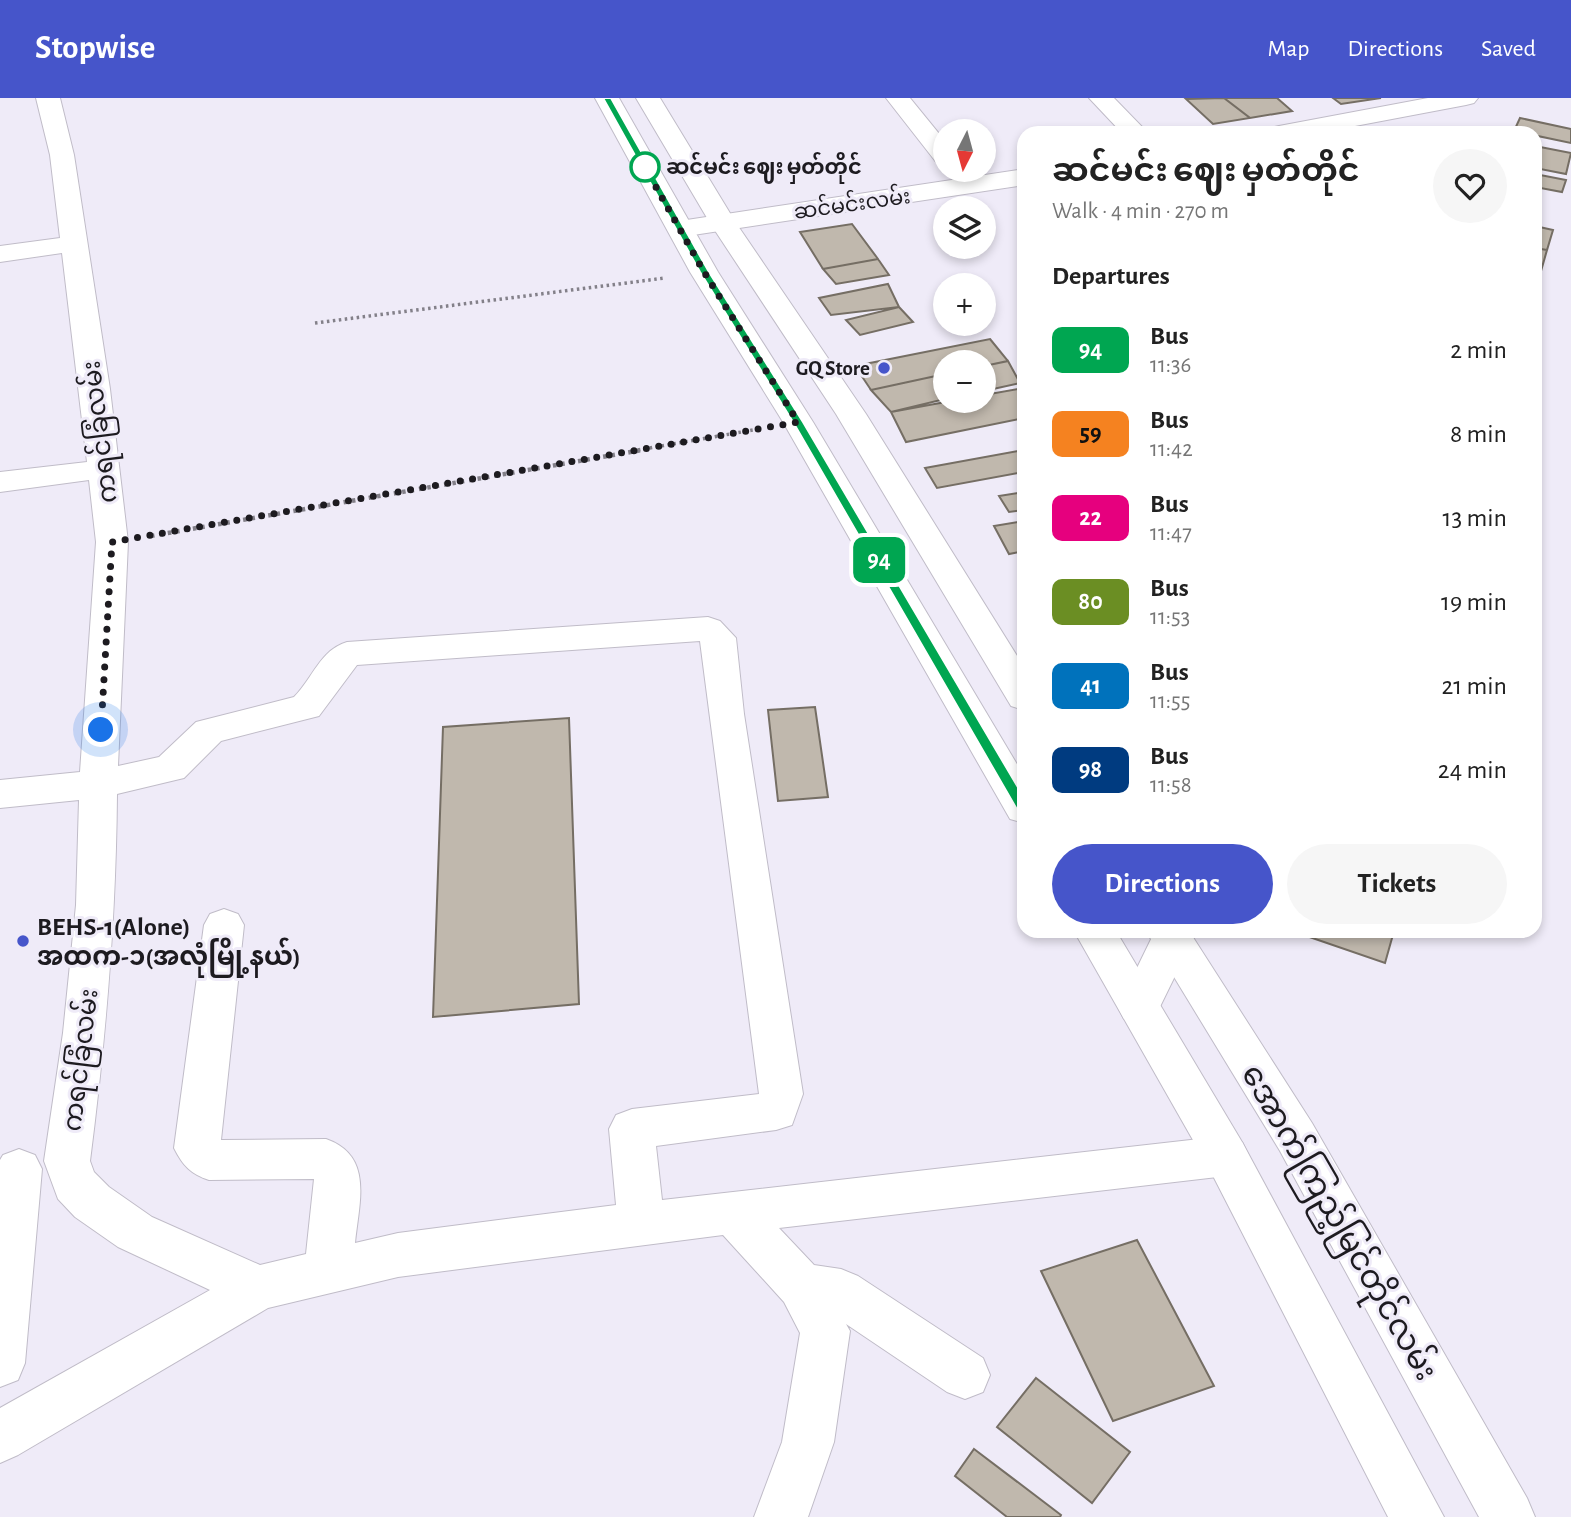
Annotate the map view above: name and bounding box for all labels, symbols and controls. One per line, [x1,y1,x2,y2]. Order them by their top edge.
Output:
text: Stopwise [35,32,155,65]
text: Map [1267,37,1309,61]
text: Directions [1347,37,1443,61]
text: Saved [1481,37,1536,61]
north arrow [933,119,996,182]
map controls [933,119,996,413]
button: heart [1433,149,1507,223]
place label: ဆင်မင်း ဈေး မှတ်တိုင် [666,151,862,184]
marker: ဆင်မင်း ဈေး မှတ်တိုင် [630,152,660,182]
text: ဆင်မင်း ဈေး မှတ်တိုင် [1052,155,1360,188]
street label: ဆင်မင်းလမ်း [792,180,912,223]
button: layers [933,196,996,259]
text: Walk · 4 min · 270 m [1052,200,1229,223]
text: Departures [1052,263,1170,289]
button: + [933,273,996,336]
text: Bus [1150,323,1189,349]
text: 2 min [1450,337,1507,363]
text: 94 [1079,338,1102,362]
button: − [933,350,996,413]
text: 11:36 [1150,354,1191,377]
street label: ကရင်ခြံလမ်း [73,358,129,505]
place label: GQ Store [796,358,870,380]
marker: GQ Store [876,360,892,376]
text: Bus [1150,407,1189,433]
text: 8 min [1450,421,1507,447]
text: 59 [1080,422,1101,446]
text: 11:42 [1150,438,1193,461]
text: Bus [1150,491,1189,517]
text: 13 min [1443,505,1507,531]
text: 22 [1079,506,1102,530]
text: 11:47 [1150,522,1192,545]
line badge: 94 [848,537,910,583]
text: 94 [867,548,891,572]
text: Bus [1150,575,1189,601]
text: 19 min [1441,589,1507,615]
text: 80 [1078,590,1103,614]
text: 11:53 [1150,606,1190,629]
text: Bus [1150,659,1189,685]
text: 21 min [1441,673,1507,699]
text: 41 [1080,674,1101,698]
text: 11:55 [1150,690,1190,713]
your location [83,712,118,747]
text: Bus [1150,743,1189,769]
text: 24 min [1438,757,1507,783]
text: 98 [1079,758,1102,782]
text: 11:58 [1150,774,1192,797]
button: Directions [1052,844,1273,924]
button: Tickets [1287,844,1507,924]
place label: BEHS-1(Alone) အထက-၁(အလုံမြို့နယ်) [37,914,301,978]
marker: BEHS-1(Alone) အထက-၁(အလုံမြို့နယ်) [15,933,31,949]
street label: ကရင်ခြံလမ်း [54,987,110,1134]
street label: အောက်ကြည့်မြင်တိုင်လမ်း [1228,1055,1450,1390]

